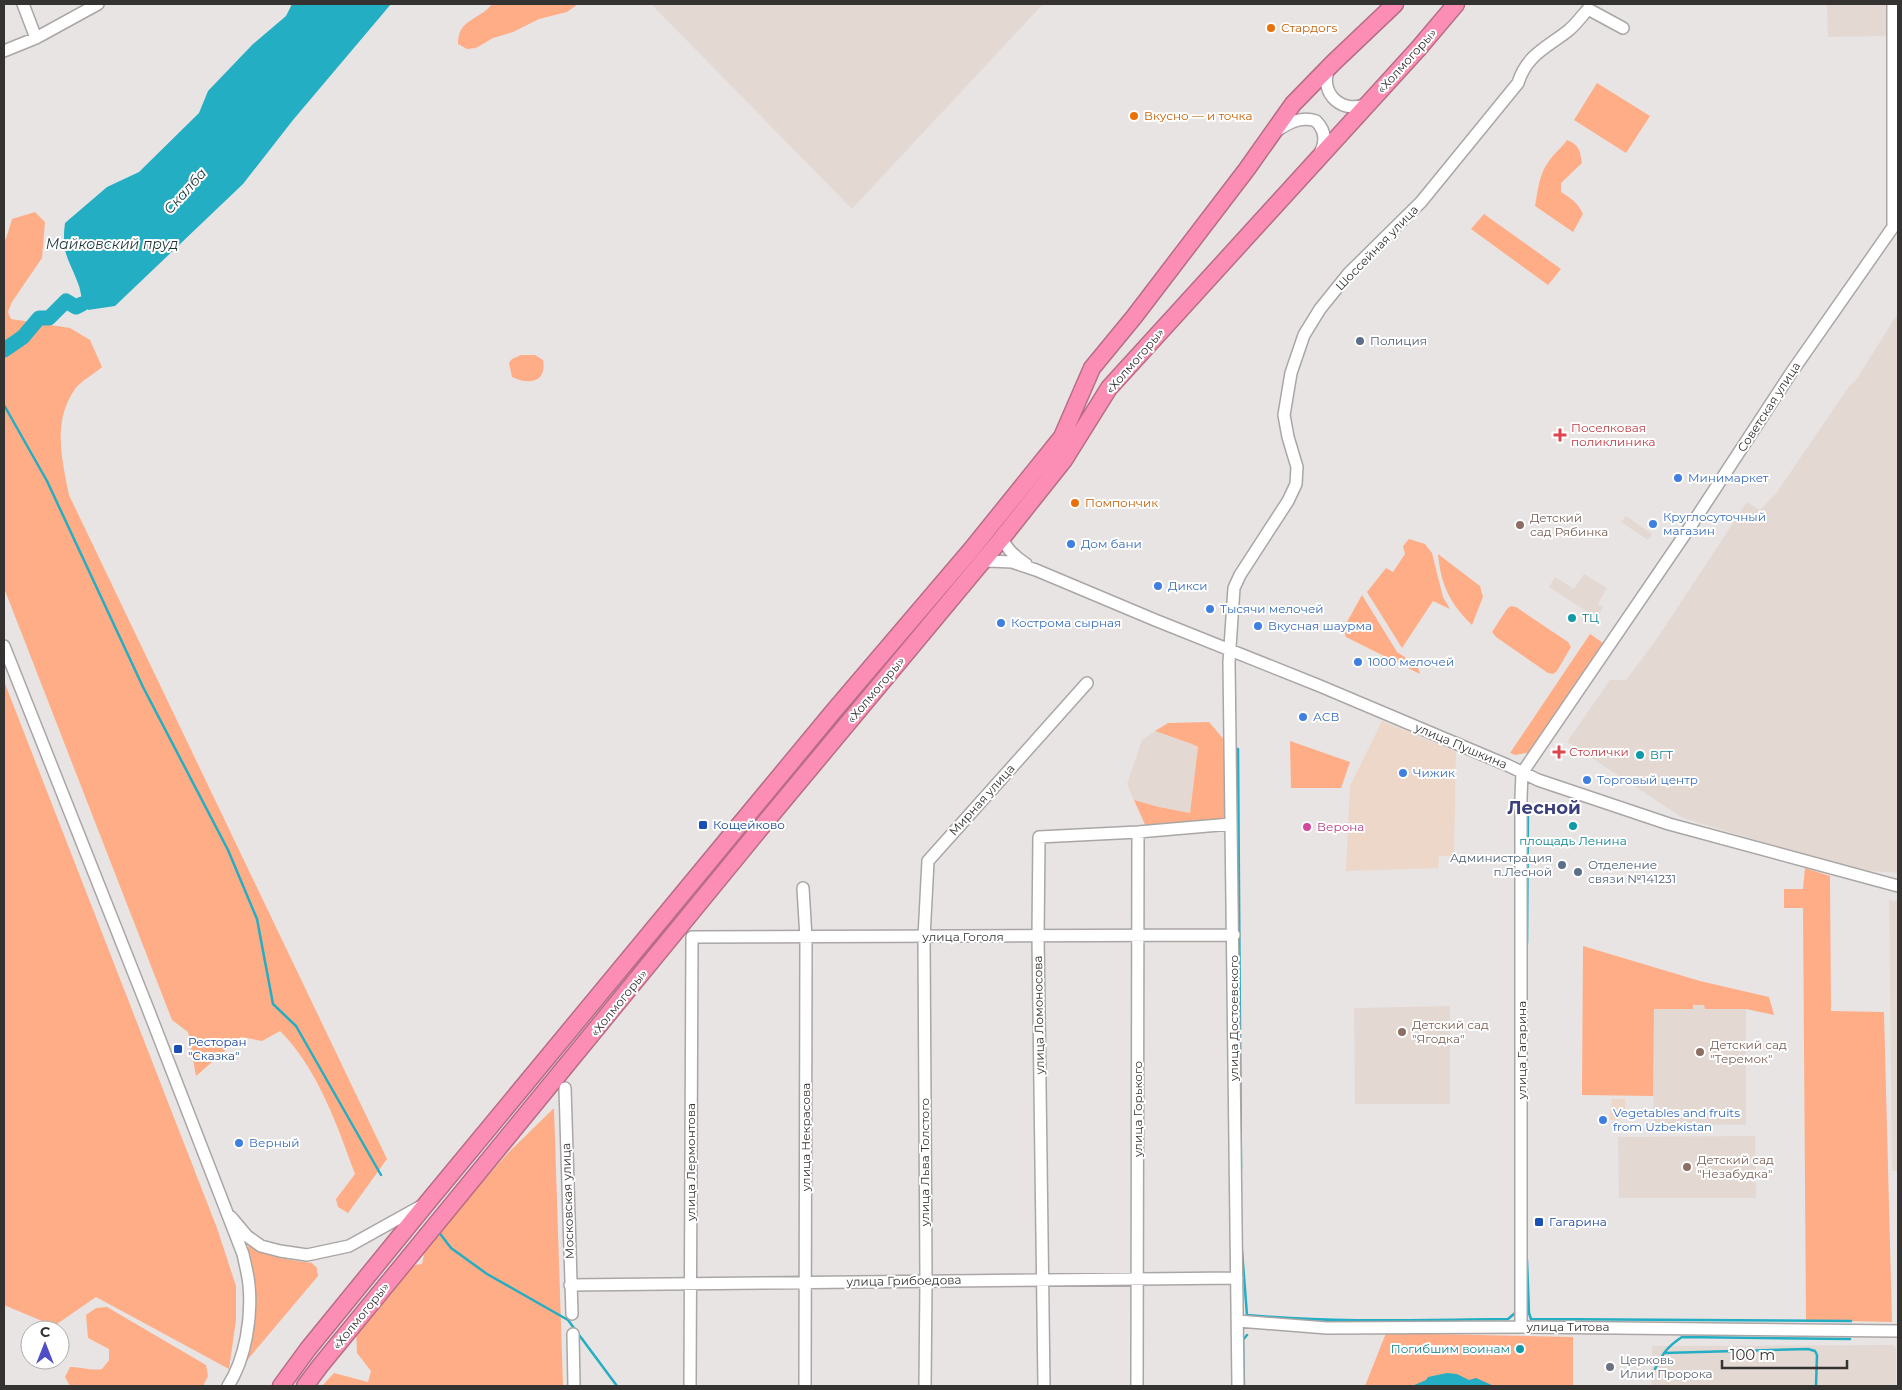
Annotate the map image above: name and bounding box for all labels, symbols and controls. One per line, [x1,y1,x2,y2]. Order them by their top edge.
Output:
place label: Стардогs [1281,20,1337,35]
marker: Стардогs [1265,22,1277,34]
street label: «Холмогоры» [1374,25,1440,96]
place label: Вкусно — и точка [1144,108,1252,123]
marker: Вкусно — и точка [1128,110,1140,122]
water label: Скалба [160,164,210,218]
street label: Шоссейная улица [1332,202,1421,293]
water label: Майковский пруд [46,235,178,253]
street label: «Холмогоры» [1102,325,1167,396]
place label: Полиция [1370,333,1427,348]
marker: Полиция [1354,335,1366,347]
street label: Советская улица [1734,359,1803,455]
place label: Поселковая поликлиника [1571,420,1656,449]
marker: Поселковая поликлиника [1553,428,1567,442]
place label: Минимаркет [1688,470,1769,485]
marker: Минимаркет [1672,472,1684,484]
place label: Помпончик [1085,495,1158,510]
marker: Помпончик [1069,497,1081,509]
place label: Круглосуточный магазин [1663,509,1766,538]
place label: Детский сад Рябинка [1530,510,1608,539]
marker: Круглосуточный магазин [1647,518,1659,530]
marker: Детский сад Рябинка [1514,519,1526,531]
place label: Дом бани [1081,536,1142,551]
marker: Дом бани [1065,538,1077,550]
place label: Дикси [1168,578,1208,593]
marker: Дикси [1152,580,1164,592]
place label: Тысячи мелочей [1220,601,1324,616]
marker: Тысячи мелочей [1204,603,1216,615]
place label: ТЦ [1582,610,1599,625]
marker: ТЦ [1566,612,1578,624]
place label: Кострома сырная [1011,615,1121,630]
marker: Кострома сырная [995,617,1007,629]
place label: Вкусная шаурма [1268,618,1372,633]
marker: Вкусная шаурма [1252,620,1264,632]
street label: «Холмогоры» [844,653,908,726]
place label: 1000 мелочей [1368,654,1454,669]
marker: 1000 мелочей [1352,656,1364,668]
place label: АСВ [1313,709,1339,724]
marker: АСВ [1297,711,1309,723]
street label: улица Пушкина [1412,719,1510,772]
place label: Столички [1569,744,1629,759]
marker: Столички [1553,746,1565,758]
place label: ВГТ [1650,747,1673,762]
marker: ВГТ [1634,749,1646,761]
street label: Мирная улица [946,761,1018,839]
place label: Чижик [1413,765,1455,780]
marker: Чижик [1397,767,1409,779]
place label: Торговый центр [1597,772,1698,787]
marker: Торговый центр [1581,774,1593,786]
district label: Лесной [1507,797,1581,819]
place label: Кощейково [713,817,785,832]
marker: Кощейково [697,819,709,831]
place label: Верона [1317,819,1364,834]
marker: площадь Ленина [1567,820,1579,832]
marker: Верона [1301,821,1313,833]
place label: площадь Ленина [1519,833,1627,848]
place label: Администрация п.Лесной [1450,850,1552,879]
place label: Отделение связи №141231 [1588,857,1676,886]
marker: Администрация п.Лесной [1556,859,1568,871]
marker: Отделение связи №141231 [1572,866,1584,878]
street label: улица Гоголя [921,929,1004,944]
street label: улица Ломоносова [1030,955,1047,1076]
street label: улица Достоевского [1226,955,1241,1082]
street label: «Холмогоры» [587,966,650,1039]
street label: улица Гагарина [1514,1001,1529,1100]
place label: Детский сад "Ягодка" [1412,1017,1489,1046]
marker: Детский сад "Ягодка" [1396,1026,1408,1038]
place label: Ресторан "Сказка" [188,1034,247,1063]
place label: Детский сад "Теремок" [1710,1037,1787,1066]
marker: Ресторан "Сказка" [172,1043,184,1055]
marker: Детский сад "Теремок" [1694,1046,1706,1058]
street label: улица Горького [1130,1061,1145,1158]
street label: улица Некрасова [798,1083,813,1192]
street label: улица Льва Толстого [917,1097,932,1227]
street label: улица Лермонтова [683,1103,698,1222]
place label: Vegetables and fruits from Uzbekistan [1613,1105,1740,1134]
marker: Vegetables and fruits from Uzbekistan [1597,1114,1609,1126]
place label: Верный [249,1135,299,1150]
marker: Верный [233,1137,245,1149]
street label: Московская улица [558,1143,577,1259]
place label: Детский сад "Незабудка" [1697,1152,1774,1181]
marker: Детский сад "Незабудка" [1681,1161,1693,1173]
place label: Гагарина [1549,1214,1607,1229]
marker: Гагарина [1533,1216,1545,1228]
street label: улица Грибоедова [845,1272,962,1289]
street label: «Холмогоры» [329,1279,392,1352]
street label: улица Титова [1525,1319,1610,1334]
north arrow [20,1320,70,1370]
text: С [40,1323,50,1341]
scale bar [1722,1338,1847,1370]
place label: Погибшим воинам [1391,1341,1510,1356]
marker: Погибшим воинам [1514,1343,1526,1355]
text: 100 m [1730,1345,1775,1364]
place label: Церковь Илии Пророка [1620,1352,1713,1381]
marker: Церковь Илии Пророка [1604,1361,1616,1373]

